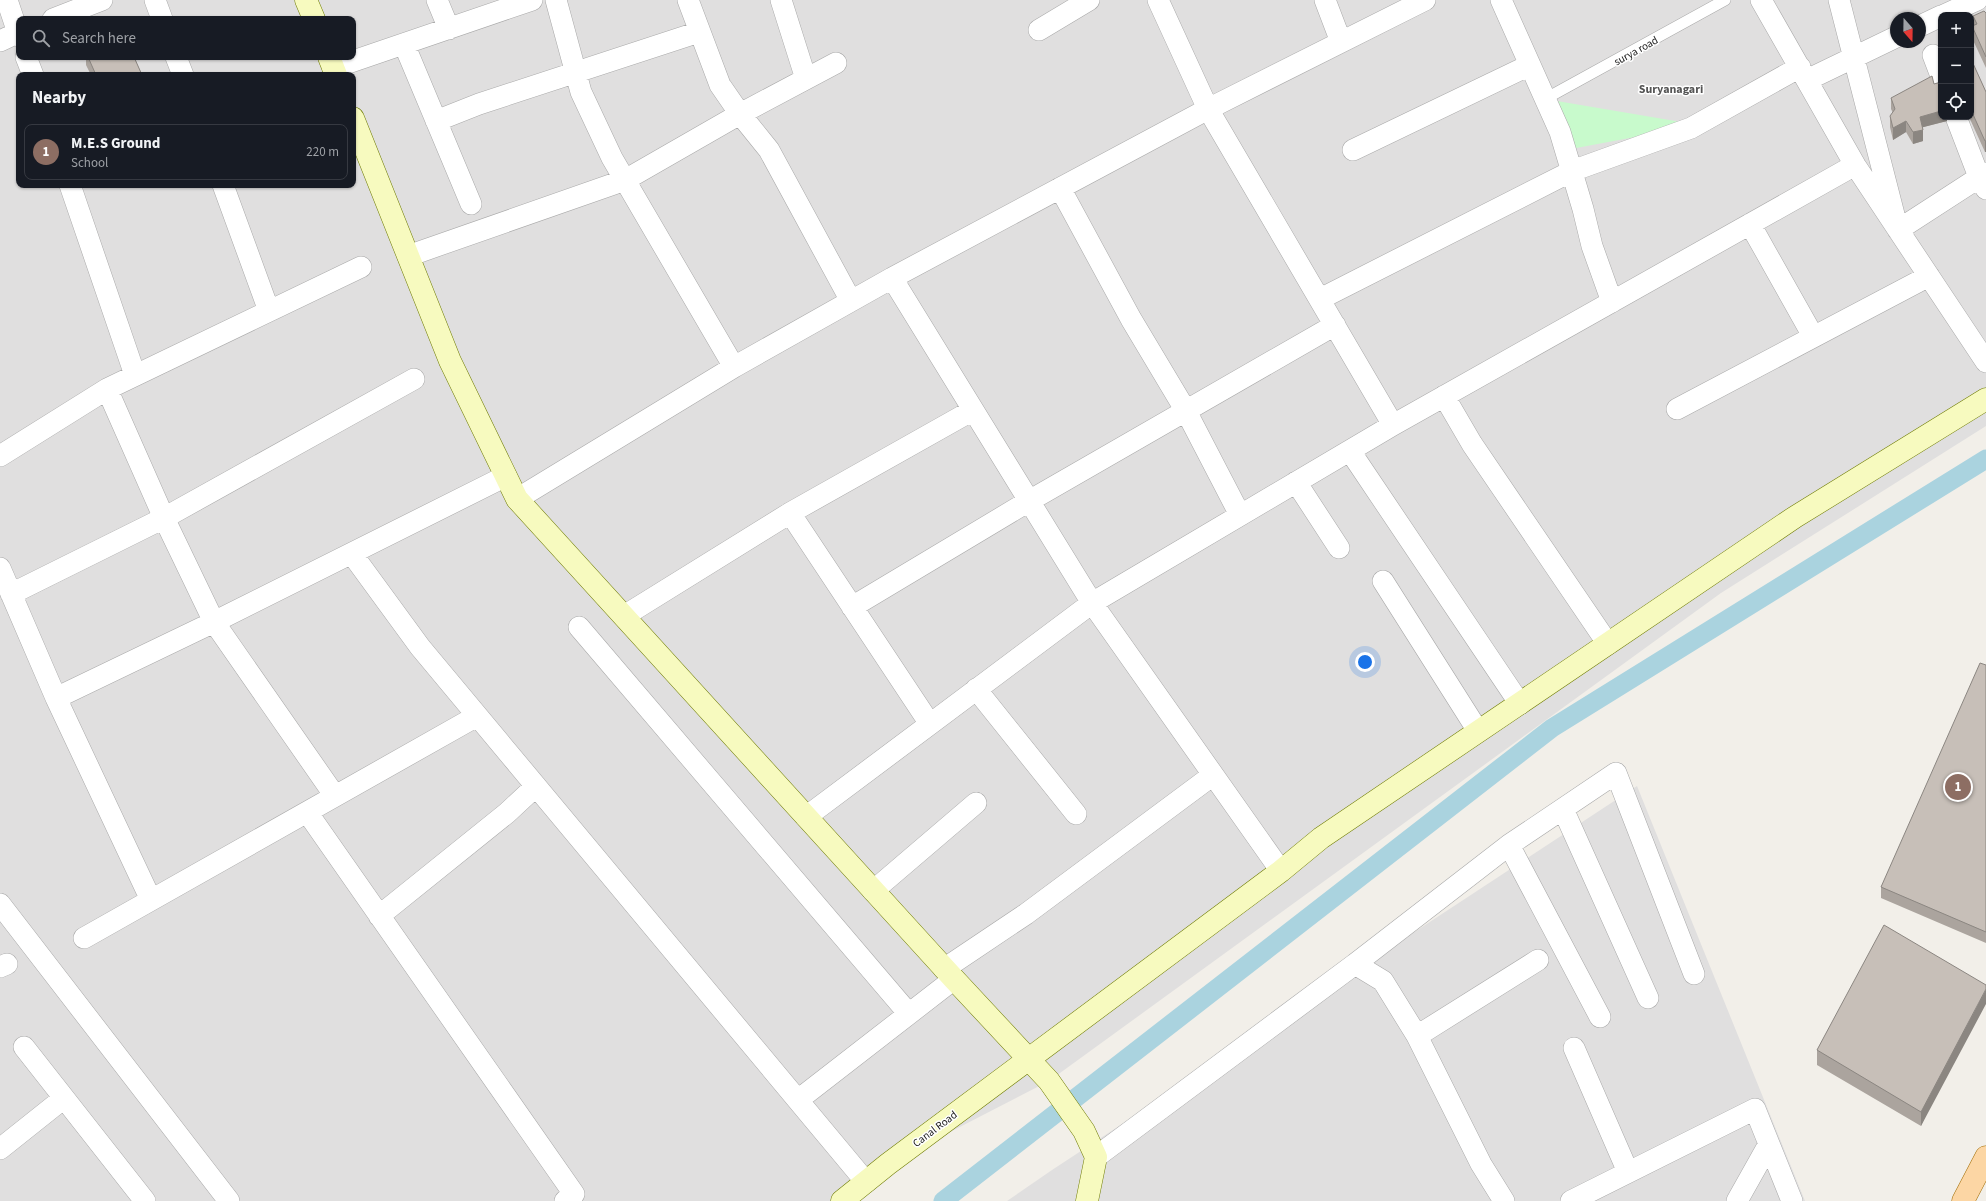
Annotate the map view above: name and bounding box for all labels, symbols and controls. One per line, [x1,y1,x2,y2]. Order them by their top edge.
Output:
north arrow [1890,12,1926,48]
map controls [1938,12,1974,120]
button: + [1938,12,1974,48]
search box [16,16,356,60]
icon: search [30,27,52,49]
text: Search here [62,28,136,49]
street label: surya road [1611,33,1661,69]
button: − [1938,48,1974,84]
district label: Suryanagari [1639,81,1703,98]
button: locate [1938,84,1974,120]
text: Nearby [32,86,86,110]
text: M.E.S Ground [71,133,160,154]
text: 1 [43,143,49,161]
text: 220 m [306,143,339,161]
text: School [71,154,108,172]
your location [1355,652,1375,672]
pin: 1 [1945,772,1971,802]
street label: Canal Road [910,1107,960,1151]

